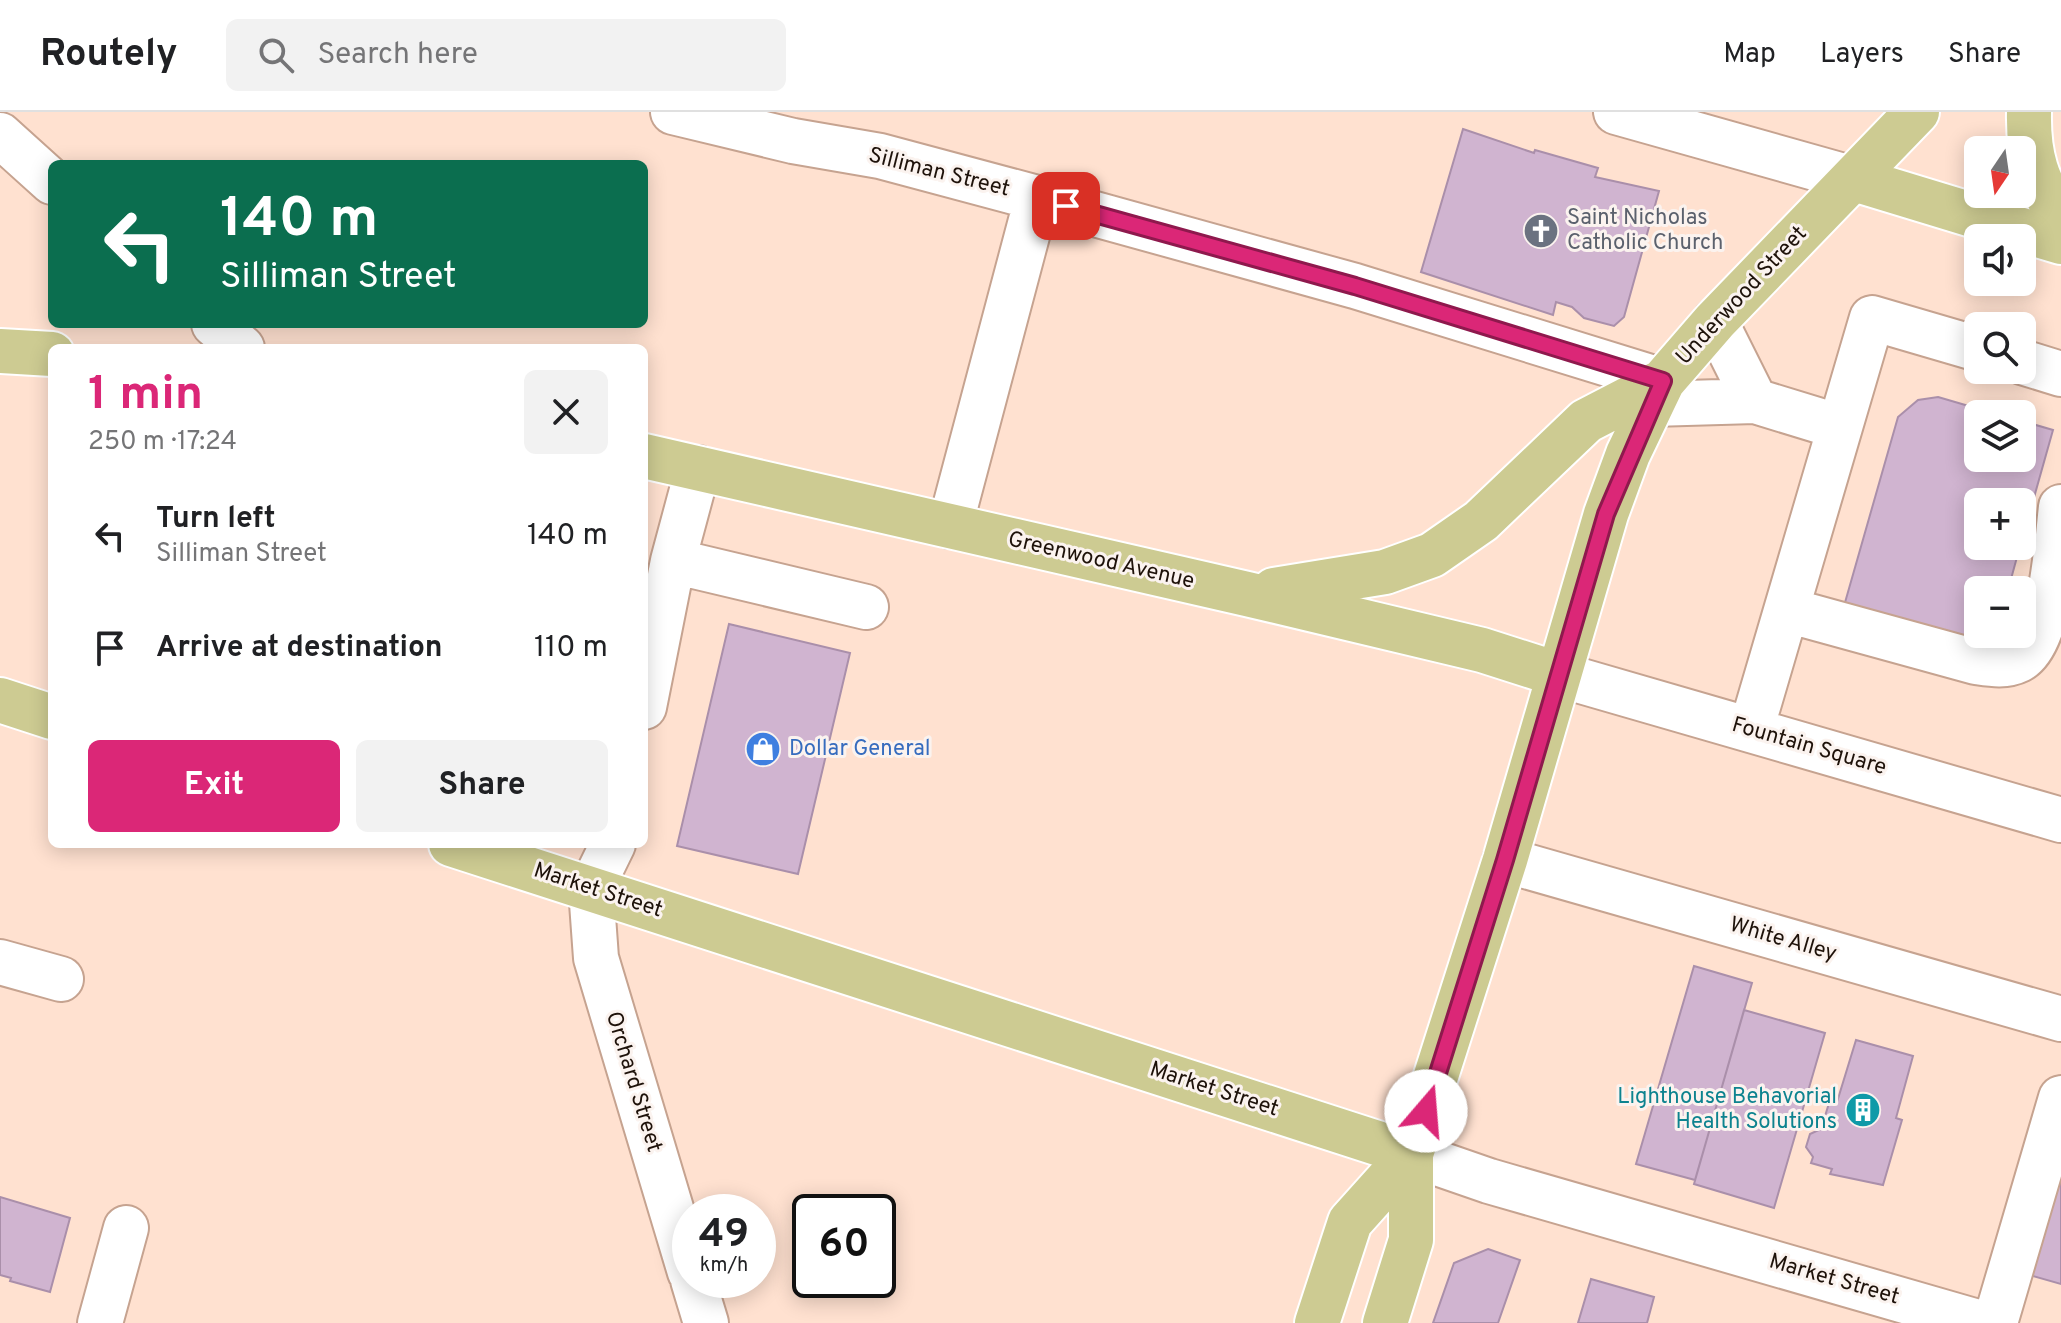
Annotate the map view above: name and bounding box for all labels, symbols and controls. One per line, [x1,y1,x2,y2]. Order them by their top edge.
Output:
search box [226,19,786,91]
text: Routely [40,31,178,80]
icon: search [254,33,298,77]
text: Search here [318,37,478,74]
text: Map [1723,37,1776,73]
text: Layers [1820,37,1904,73]
text: Share [1948,37,2021,73]
north arrow [1964,136,2036,208]
map controls [1964,136,2036,648]
street label: Silliman Street [866,142,1012,204]
pin [1032,172,1100,240]
icon: arrive [1044,184,1088,228]
text: 140 m [220,186,378,256]
icon: left [88,192,192,296]
place label: Saint Nicholas Catholic Church [1567,205,1723,257]
church icon: Saint Nicholas Catholic Church [1522,212,1560,250]
street label: Underwood Street [1671,221,1813,371]
button: sound [1964,224,2036,296]
text: Silliman Street [220,255,457,301]
button: search [1964,312,2036,384]
text: 1 min [88,366,203,426]
button: close [524,370,608,454]
button: layers [1964,400,2036,472]
text: 250 m · 17:24 [88,426,237,459]
button: + [1964,488,2036,560]
text: Turn left [156,501,276,538]
icon: left [88,514,132,558]
text: 140 m [527,518,608,555]
street label: Greenwood Avenue [1005,526,1197,596]
text: Silliman Street [156,538,327,571]
button: − [1964,576,2036,648]
icon: arrive [88,626,132,670]
text: Arrive at destination [156,630,442,667]
text: 110 m [534,630,608,667]
street label: Fountain Square [1729,712,1889,782]
shop icon: Dollar General [744,730,782,768]
place label: Dollar General [789,736,931,763]
button: Exit [88,740,340,832]
button: Share [356,740,608,832]
street label: Market Street [530,857,666,925]
street label: White Alley [1726,912,1840,968]
street label: Orchard Street [599,1008,667,1156]
street label: Market Street [1146,1056,1282,1124]
position arrow [1384,1069,1468,1153]
place label: Lighthouse Behavorial Health Solutions [1617,1084,1837,1136]
building icon: Lighthouse Behavorial Health Solutions [1844,1091,1882,1129]
speed limit sign: 60 [792,1194,896,1298]
text: 49 [699,1211,749,1261]
street label: Market Street [1766,1249,1902,1311]
text: km/h [700,1253,748,1279]

